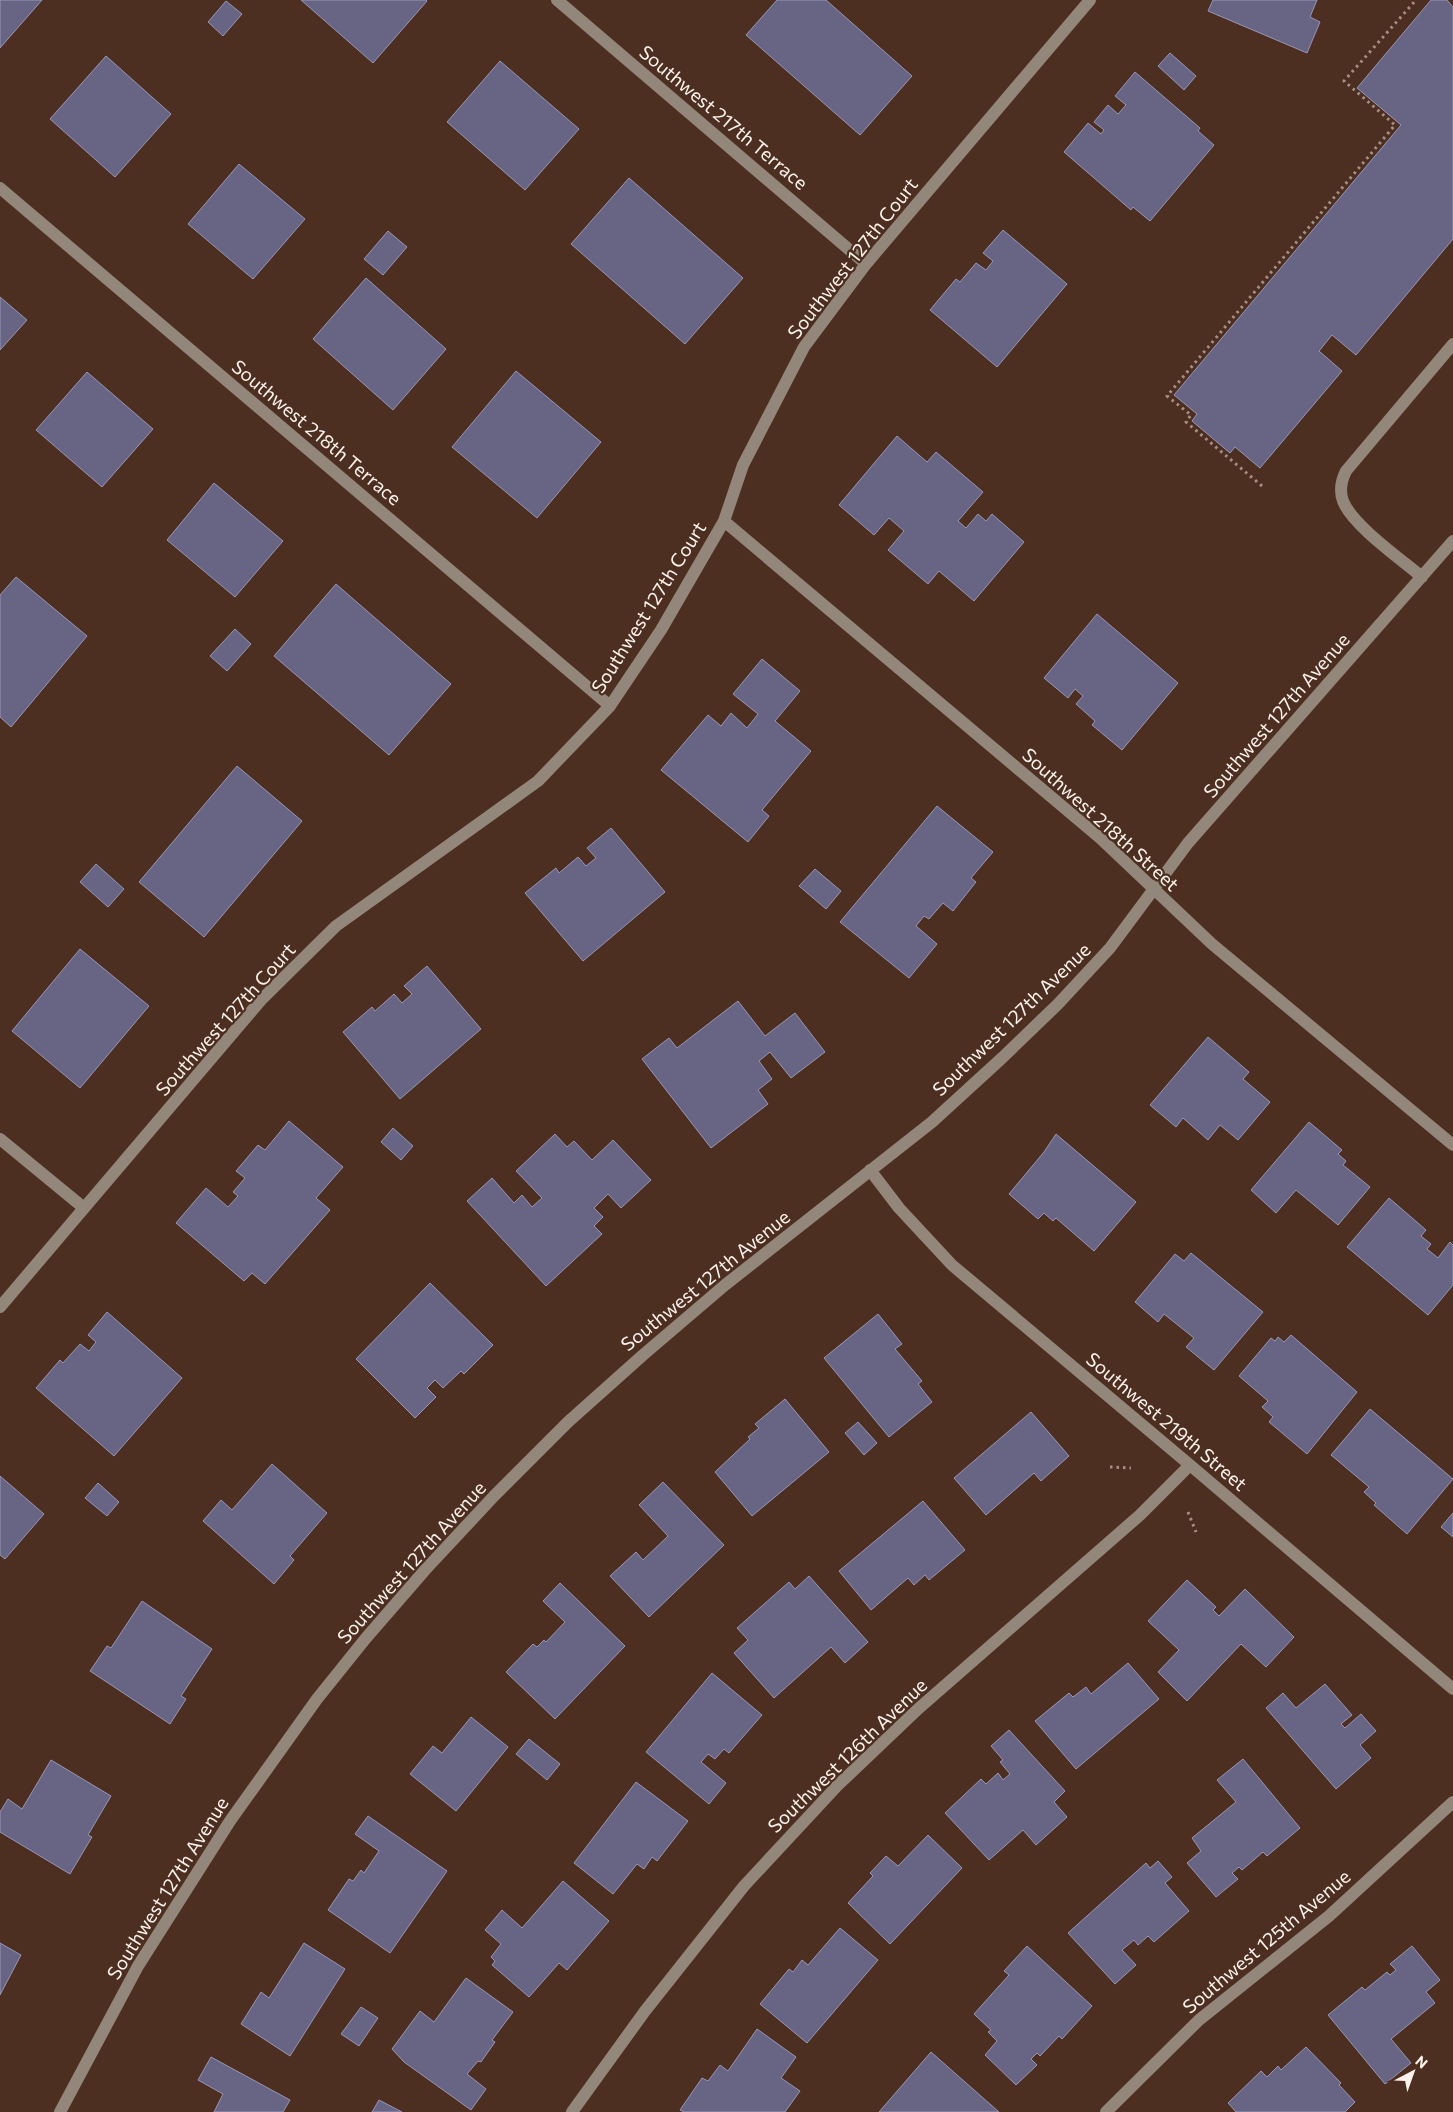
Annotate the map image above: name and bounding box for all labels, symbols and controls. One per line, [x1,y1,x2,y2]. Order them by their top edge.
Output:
street label: Southwest 217th Terrace [635,40,813,194]
street label: Southwest 127th Court [782,173,922,343]
street label: Southwest 218th Terrace [228,354,406,510]
street label: Southwest 127th Court [586,517,710,697]
street label: Southwest 127th Avenue [1198,628,1354,802]
street label: Southwest 218th Street [1018,743,1184,895]
street label: Southwest 127th Court [150,938,300,1100]
street label: Southwest 127th Avenue [927,938,1095,1100]
street label: Southwest 127th Avenue [616,1205,794,1355]
street label: Southwest 219th Street [1082,1347,1252,1495]
street label: Southwest 127th Avenue [332,1476,490,1648]
street label: Southwest 126th Avenue [763,1673,931,1837]
street label: Southwest 127th Avenue [101,1793,233,1983]
street label: Southwest 125th Avenue [1178,1864,1354,2018]
north arrow [1388,2047,1438,2097]
text: N [1412,2052,1431,2072]

